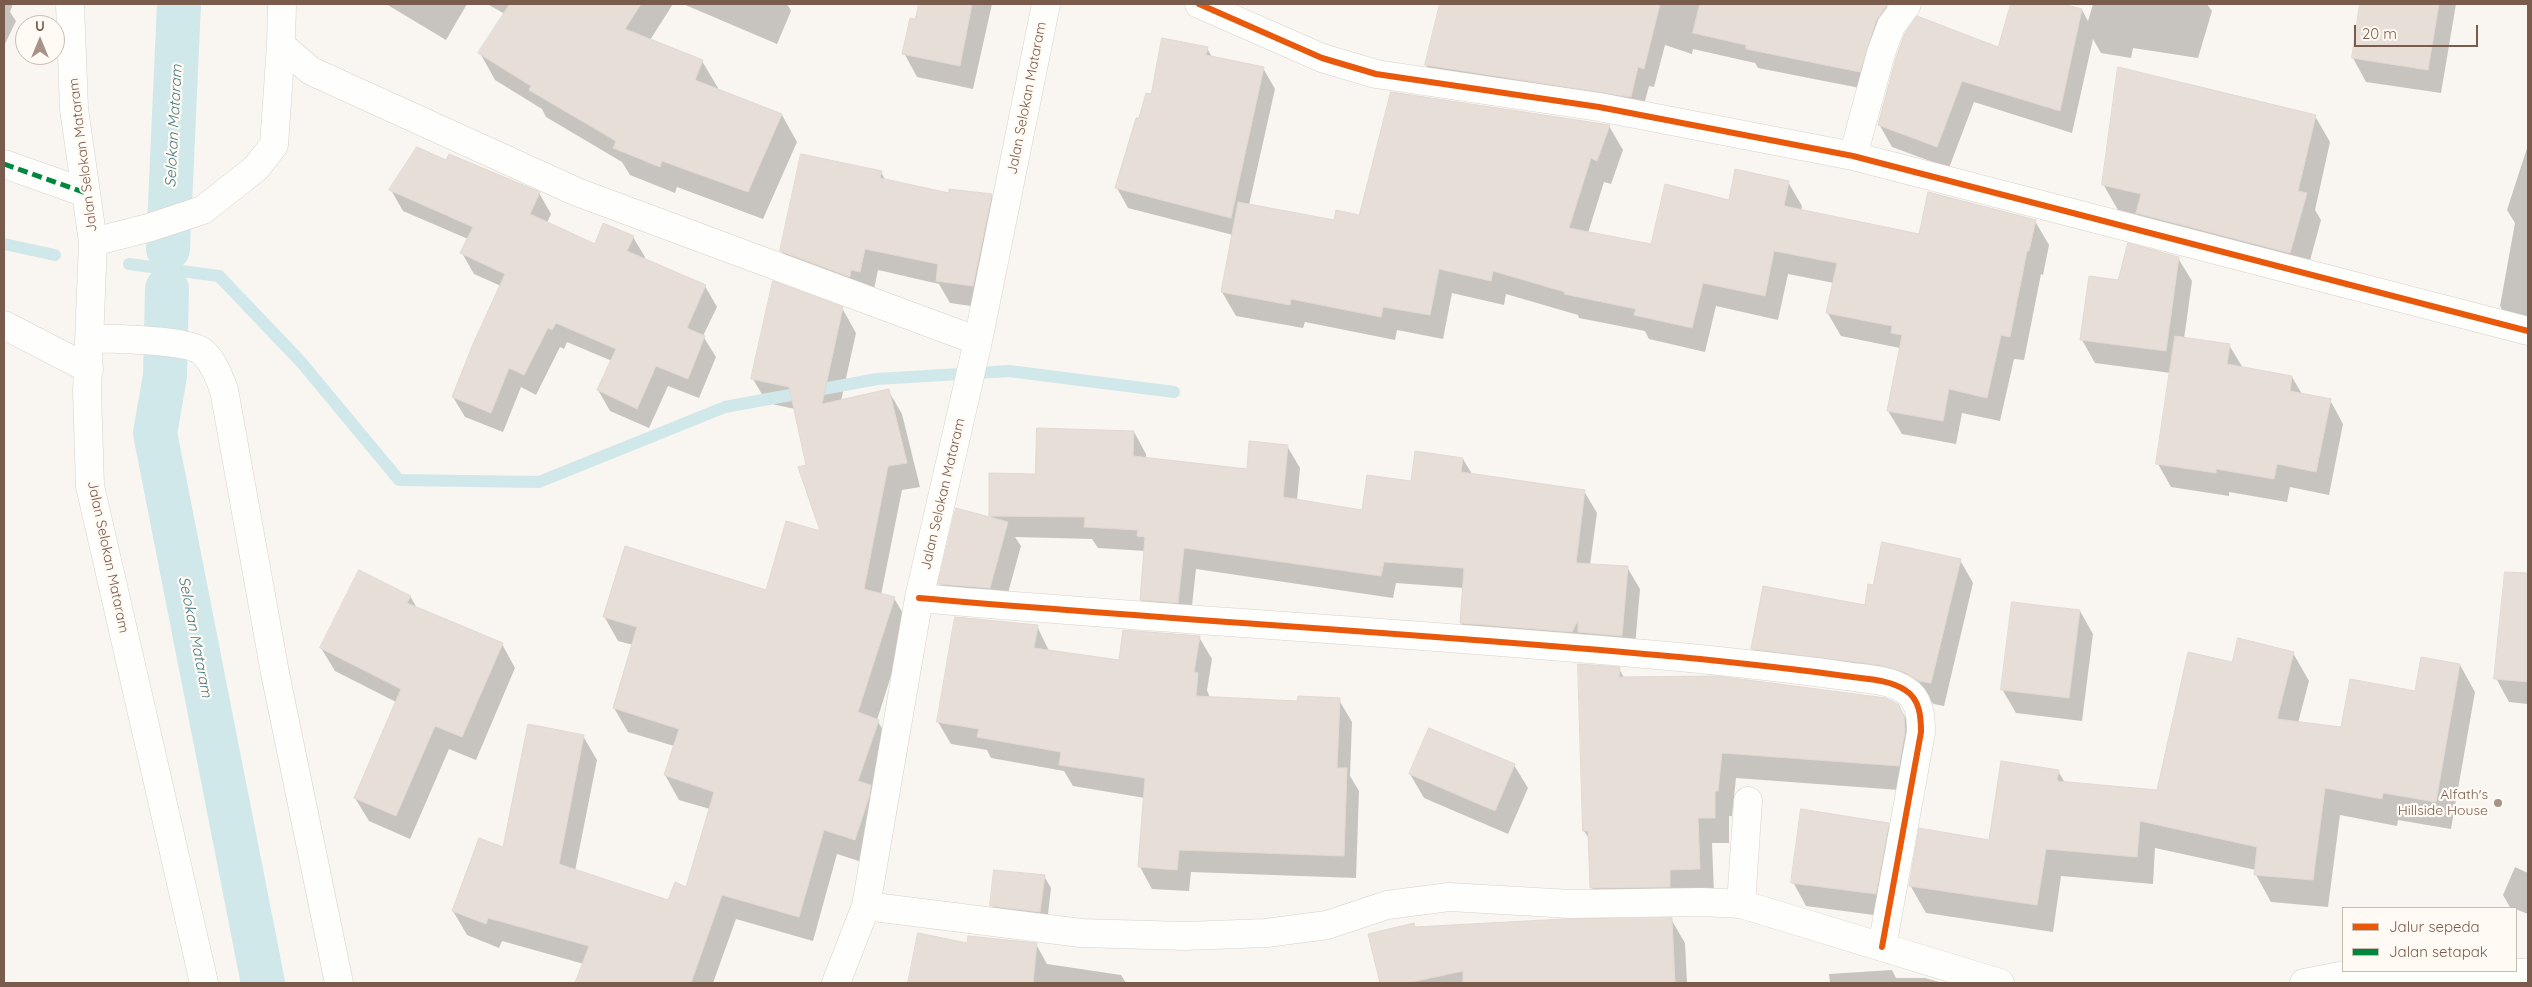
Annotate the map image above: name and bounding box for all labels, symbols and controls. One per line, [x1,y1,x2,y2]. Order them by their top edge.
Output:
north arrow [15,15,65,65]
scale bar [2357,15,2481,47]
text: U [35,17,45,35]
street label: Jalan Selokan Mataram [1004,20,1050,176]
text: 20 m [2362,24,2397,43]
water label: Selokan Mataram [162,64,186,188]
street label: Jalan Selokan Mataram [65,77,101,233]
street label: Jalan Selokan Mataram [917,417,969,571]
street label: Jalan Selokan Mataram [84,479,132,635]
water label: Selokan Mataram [174,575,216,699]
place label: Alfath's Hillside House [2398,787,2488,820]
marker: Alfath's Hillside House [2492,797,2504,809]
legend [2342,907,2517,972]
text: Jalur sepeda [2389,917,2480,936]
text: Jalan setapak [2389,942,2488,961]

